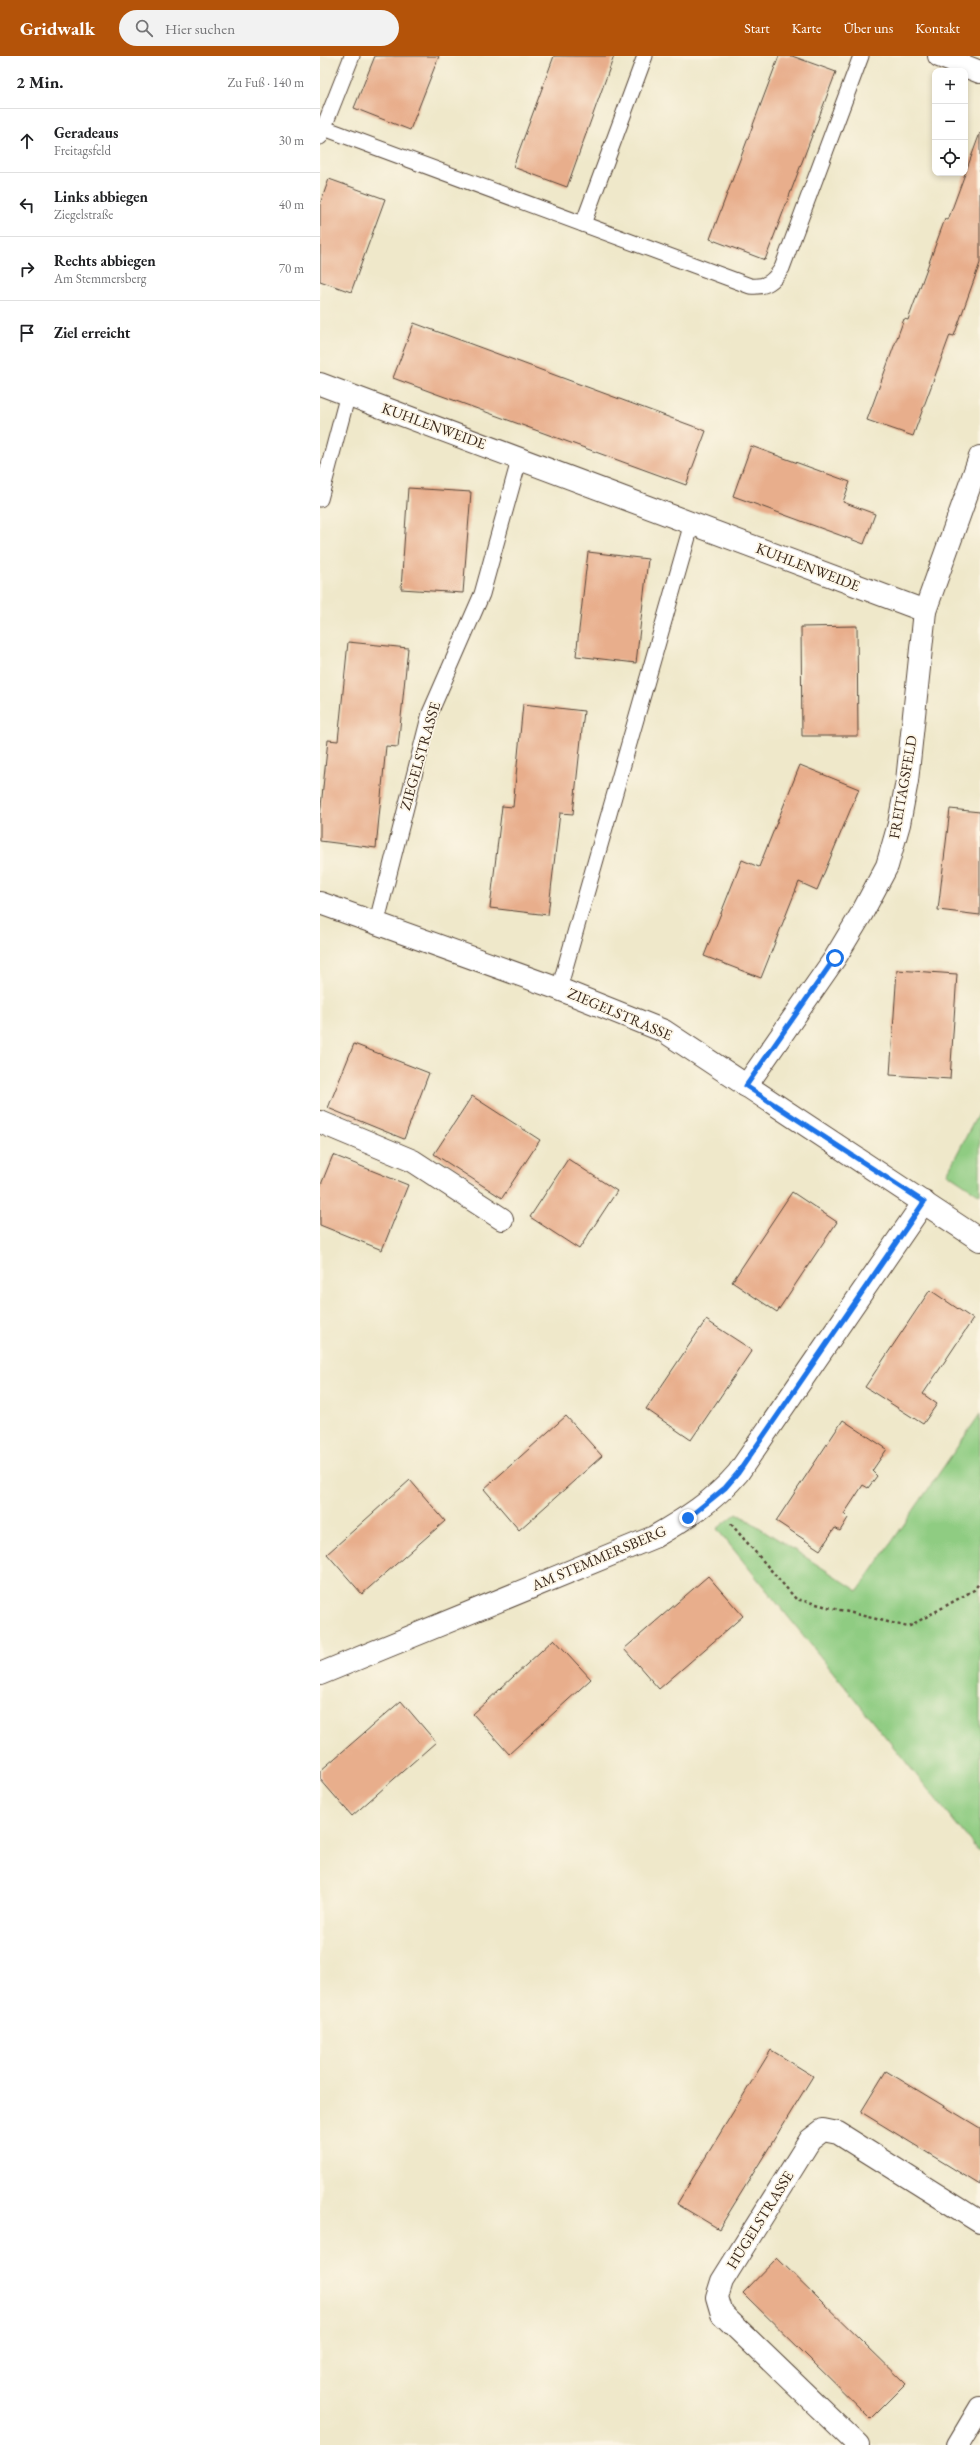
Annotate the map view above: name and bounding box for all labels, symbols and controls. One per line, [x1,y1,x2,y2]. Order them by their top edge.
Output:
search box [119,10,399,46]
text: Gridwalk [20,16,95,41]
icon: search [133,17,155,39]
text: Hier suchen [165,19,235,38]
text: Start [744,19,770,37]
text: Karte [792,19,821,37]
text: Über uns [843,19,893,37]
text: Kontakt [915,19,960,37]
map controls [932,68,968,176]
button: + [932,68,968,104]
text: 2 Min. [16,71,63,93]
text: Zu Fuß · 140 m [227,74,304,91]
button: − [932,104,968,140]
text: Geradeaus [54,123,118,142]
icon: ahead [16,130,38,152]
text: 30 m [279,132,304,149]
button: locate [932,140,968,176]
text: Freitagsfeld [54,142,111,159]
text: Links abbiegen [54,187,148,206]
icon: left [16,194,38,216]
text: 40 m [279,196,304,213]
text: Ziegelstraße [54,206,113,223]
text: Rechts abbiegen [54,251,156,270]
icon: right [16,258,38,280]
text: 70 m [279,260,304,277]
text: Am Stemmersberg [54,270,147,287]
icon: arrive [16,322,38,344]
text: Ziel erreicht [54,323,130,342]
street label: KUHLENWEIDE [379,398,489,453]
street label: KUHLENWEIDE [754,538,863,595]
street label: ZIEGELSTRASSE [395,699,444,812]
street label: FREITAGSFELD [884,734,921,840]
route start [826,949,844,967]
street label: ZIEGELSTRASSE [565,983,676,1044]
route end [679,1509,697,1527]
street label: AM STEMMERSBERG [528,1521,669,1595]
street label: HÜGELSTRASSE [722,2167,798,2272]

